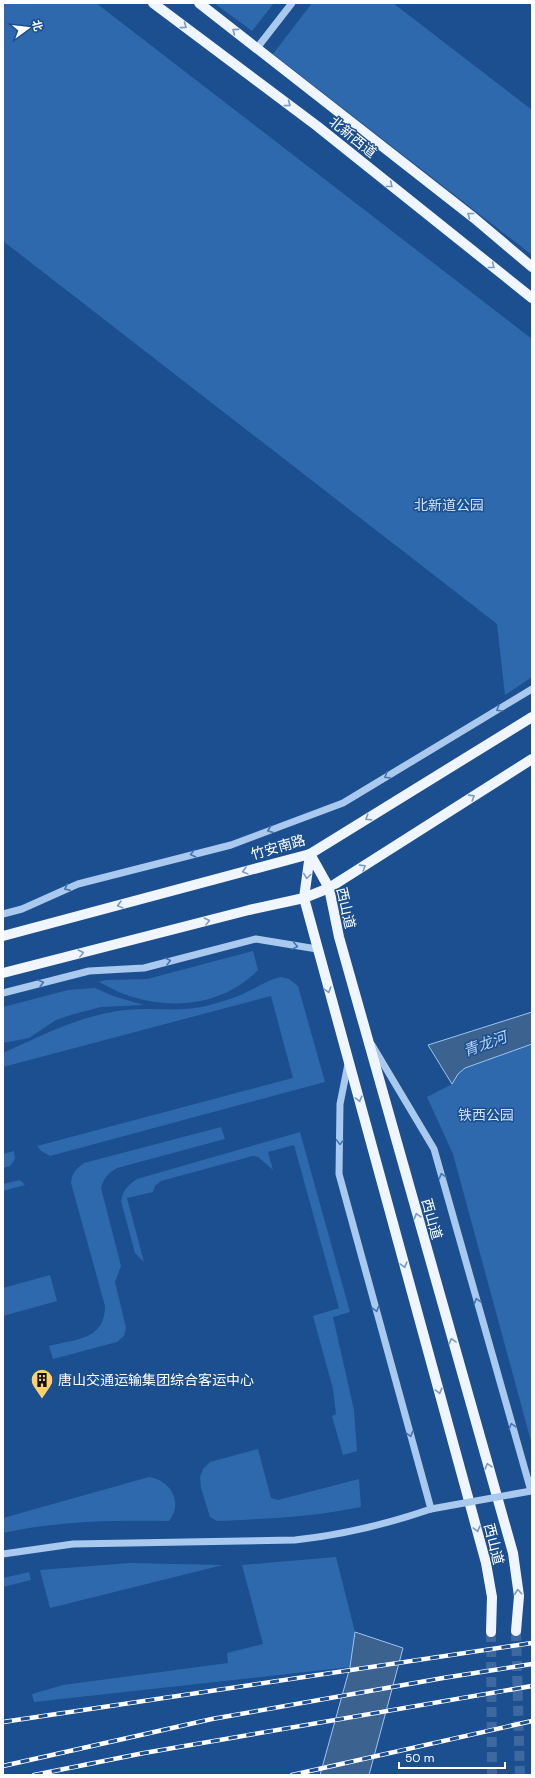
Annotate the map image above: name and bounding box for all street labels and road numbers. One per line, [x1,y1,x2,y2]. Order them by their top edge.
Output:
street label: 北新西道 [326,112,380,162]
street label: 竹安南路 [249,831,307,863]
street label: 西山道 [333,886,359,930]
street label: 西山道 [418,1196,446,1242]
street label: 西山道 [480,1521,508,1567]

